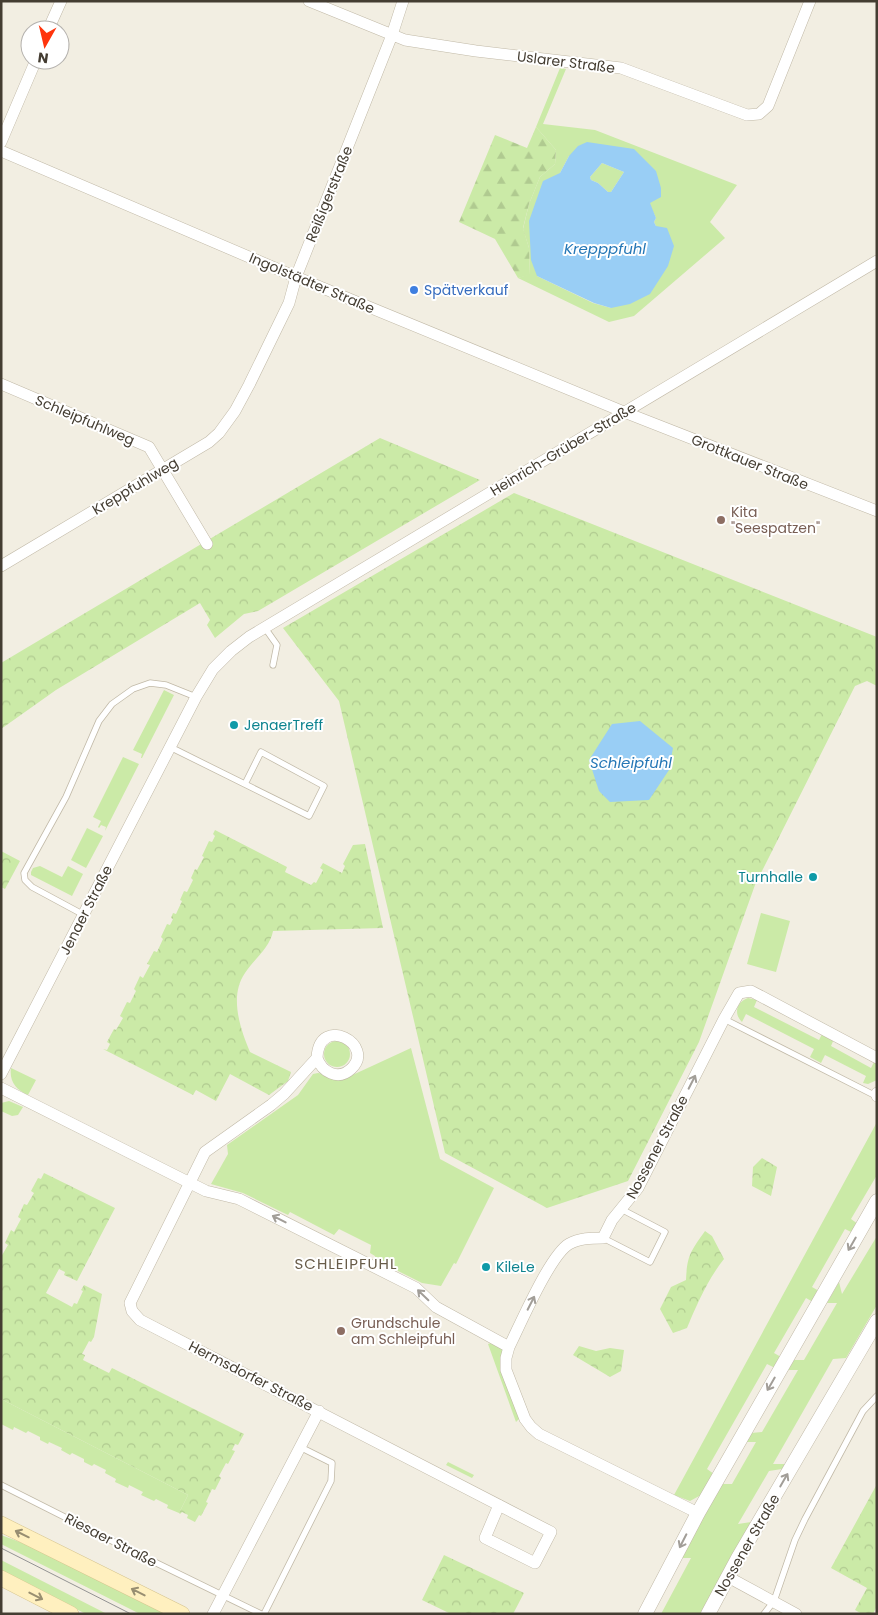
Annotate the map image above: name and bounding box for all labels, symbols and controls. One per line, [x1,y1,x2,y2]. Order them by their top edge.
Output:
north arrow [20,20,70,70]
street label: Uslarer Straße [516,46,617,78]
text: N [37,47,50,69]
street label: Reißigerstraße [301,143,358,245]
water label: Krepppfuhl [564,238,646,259]
street label: Ingolstädter Straße [246,248,378,319]
place label: Spätverkauf [424,280,509,300]
marker: Spätverkauf [408,284,420,296]
street label: Schleipfuhlweg [32,390,138,450]
street label: Heinrich-Grüber-Straße [486,397,640,501]
street label: Grottkauer Straße [688,429,812,495]
street label: Kreppfuhlweg [88,452,182,520]
place label: Kita "Seespatzen" [731,502,820,538]
marker: Kita "Seespatzen" [715,514,727,526]
place label: JenaerTreff [244,715,324,735]
marker: JenaerTreff [228,719,240,731]
water label: Schleipfuhl [590,752,672,773]
street label: Jenaer Straße [55,861,117,958]
place label: Turnhalle [738,867,803,887]
marker: Turnhalle [807,871,819,883]
one-way arrow [688,1075,697,1090]
street label: Nossener Straße [621,1091,693,1202]
one-way arrow [272,1214,287,1223]
one-way arrow [847,1236,857,1250]
district label: SCHLEIPFUHL [295,1253,397,1274]
place label: KileLe [496,1257,535,1277]
marker: KileLe [480,1261,492,1273]
one-way arrow [417,1289,429,1301]
one-way arrow [527,1296,536,1311]
place label: Grundschule am Schleipfuhl [351,1313,455,1349]
marker: Grundschule am Schleipfuhl [335,1325,347,1337]
street label: Hermsdorfer Straße [185,1336,317,1416]
one-way arrow [766,1377,776,1391]
one-way arrow [780,1473,789,1488]
street label: Nossener Straße [710,1490,785,1600]
street label: Riesaer Straße [61,1508,161,1572]
one-way arrow [15,1529,30,1538]
one-way arrow [678,1533,687,1548]
one-way arrow [131,1587,146,1596]
one-way arrow [28,1592,43,1601]

